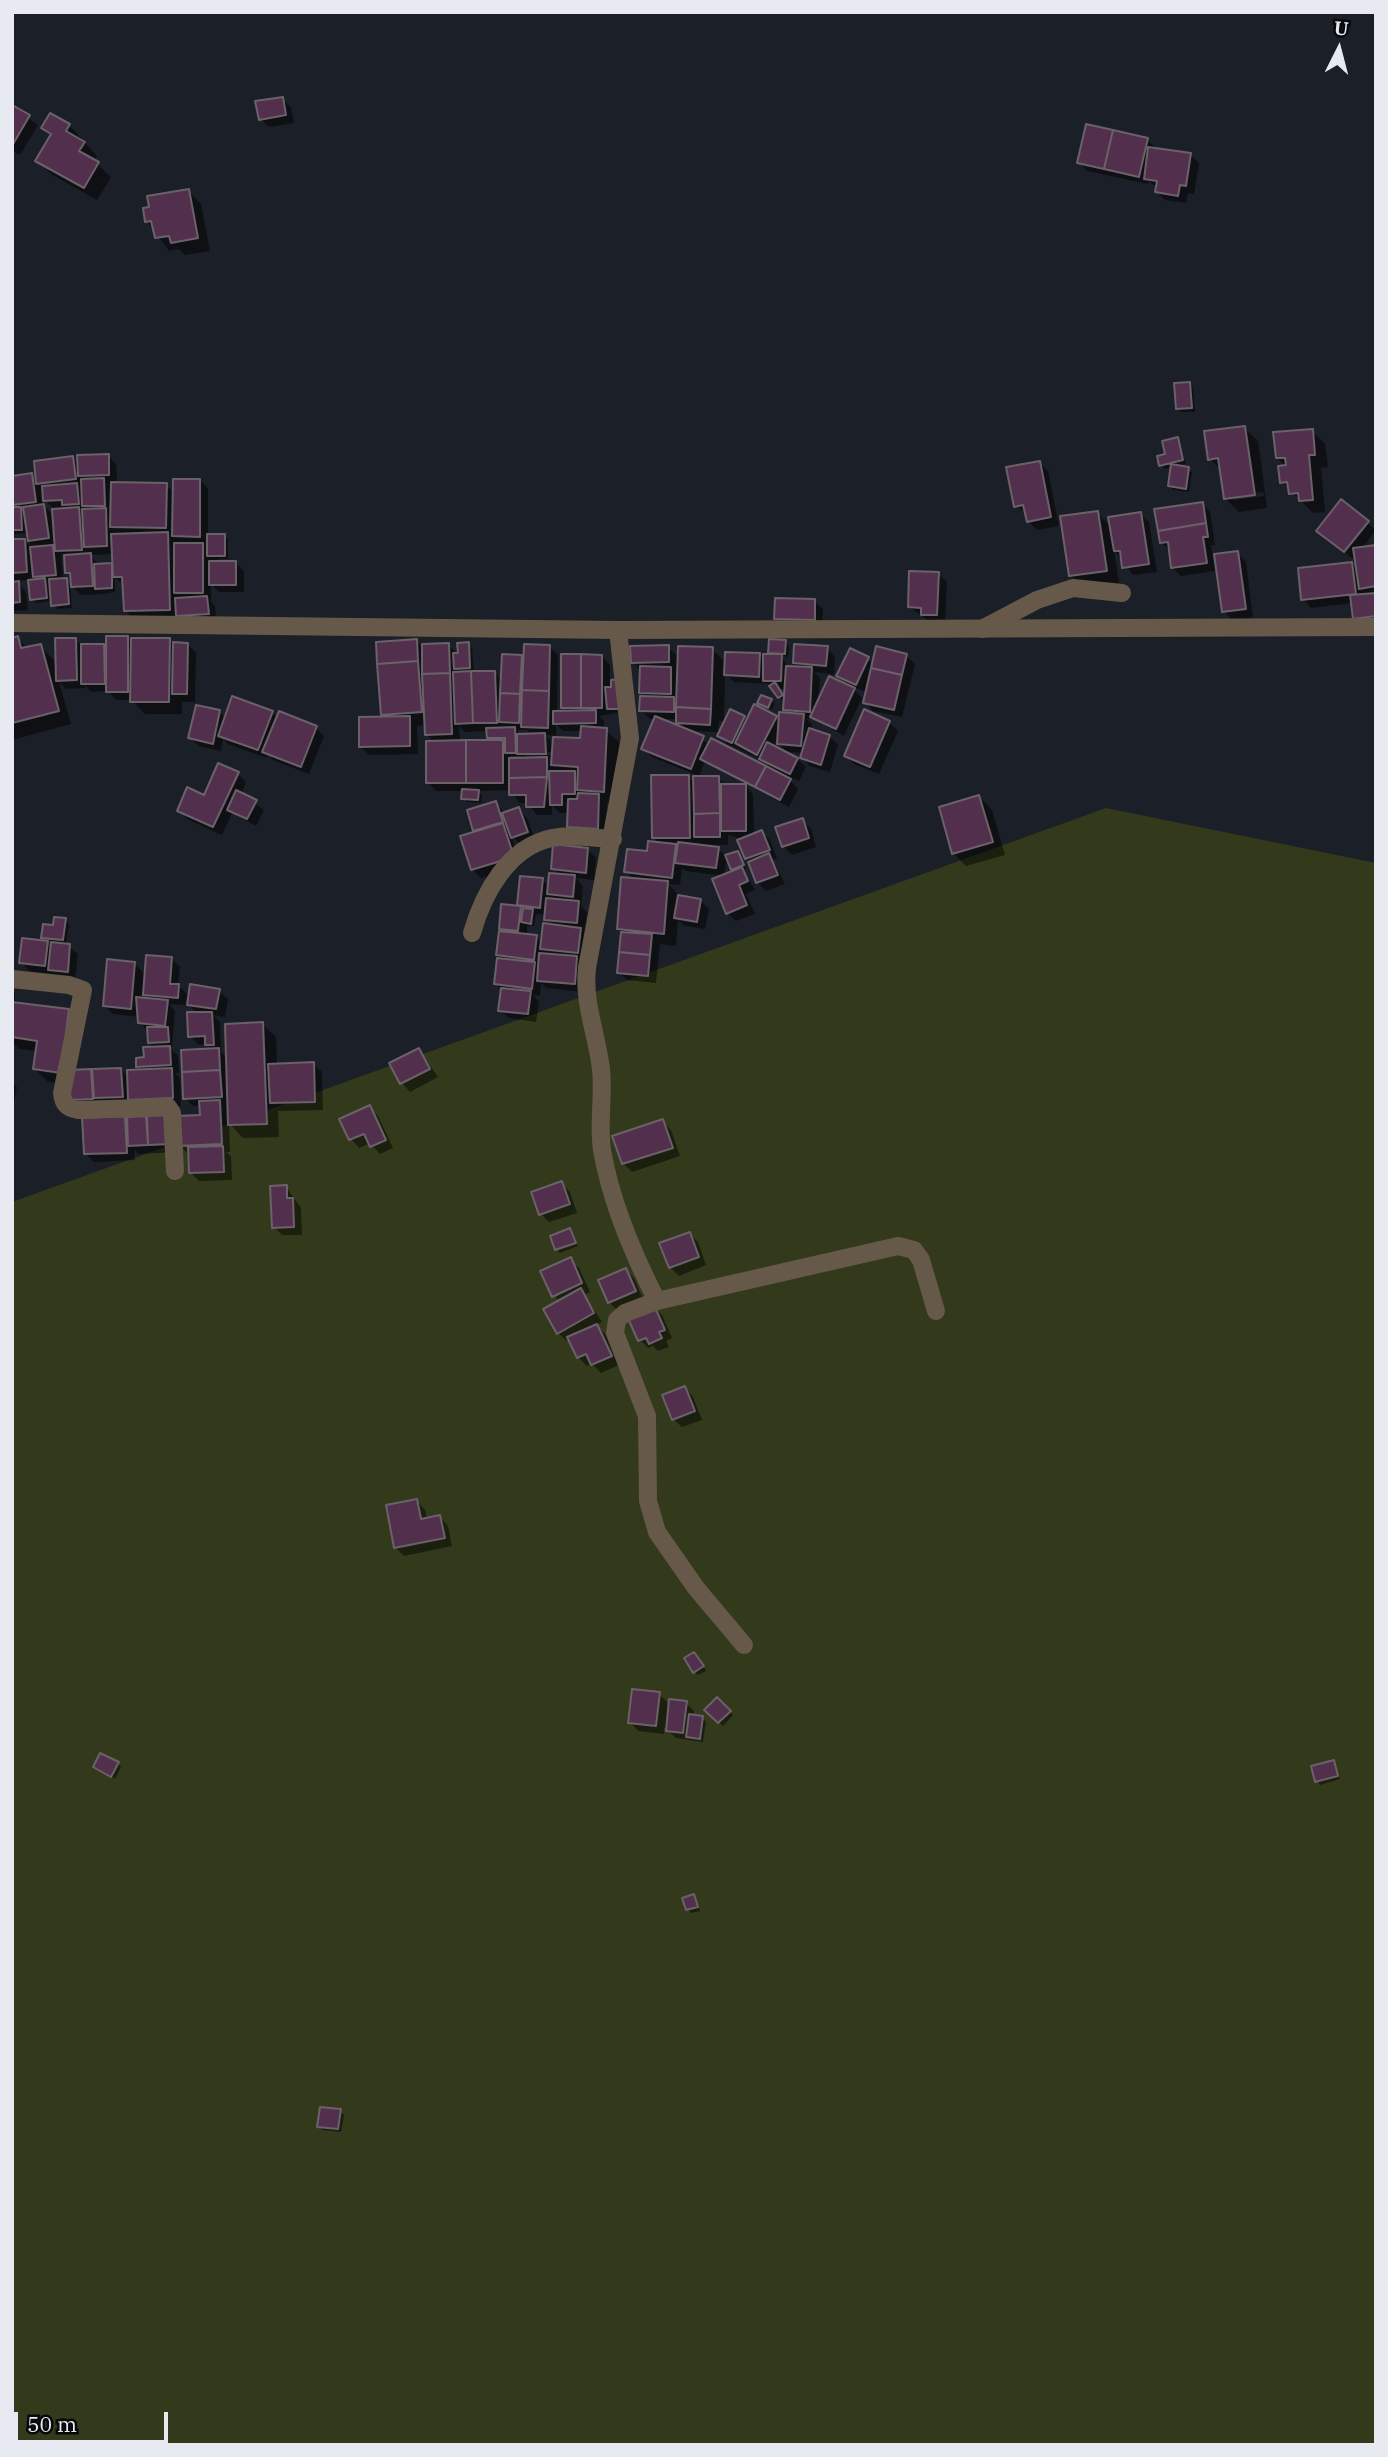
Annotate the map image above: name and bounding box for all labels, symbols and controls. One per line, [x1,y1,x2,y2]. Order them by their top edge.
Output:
north arrow [1304,14,1374,84]
text: U [1333,15,1350,41]
scale bar [18,2398,172,2442]
text: 50 m [27,2410,77,2438]

